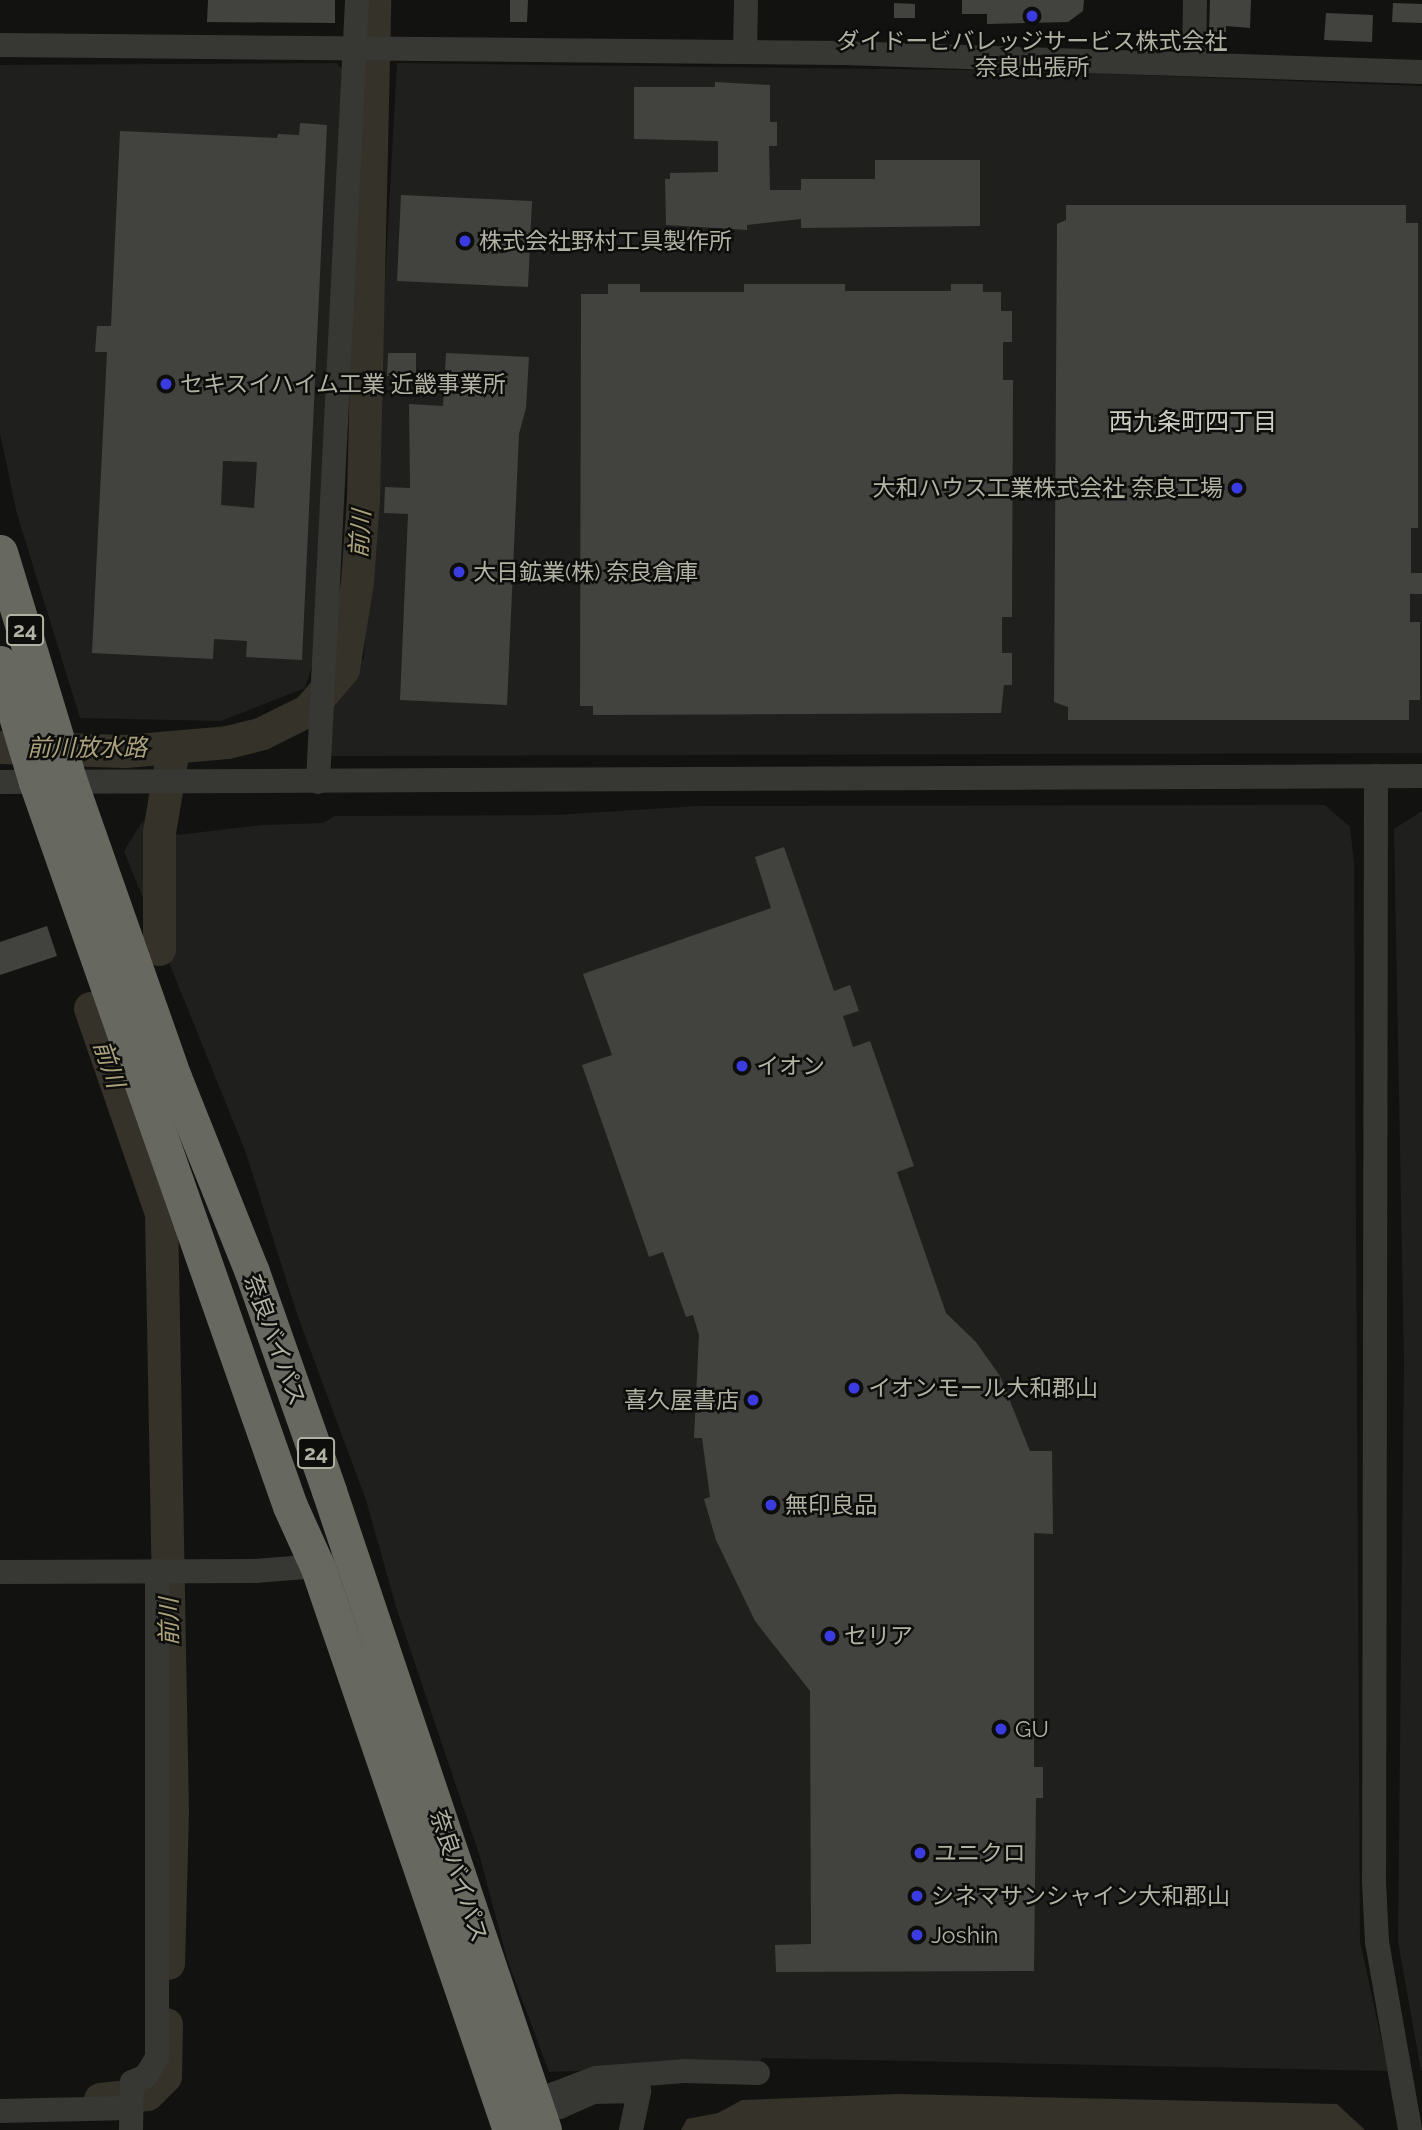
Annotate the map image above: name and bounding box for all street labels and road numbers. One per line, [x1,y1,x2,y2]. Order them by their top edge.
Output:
road number: 24 [6,612,44,648]
street label: 奈良バイパス [238,1270,312,1410]
road number: 24 [297,1436,335,1470]
street label: 奈良バイパス [425,1806,493,1946]

